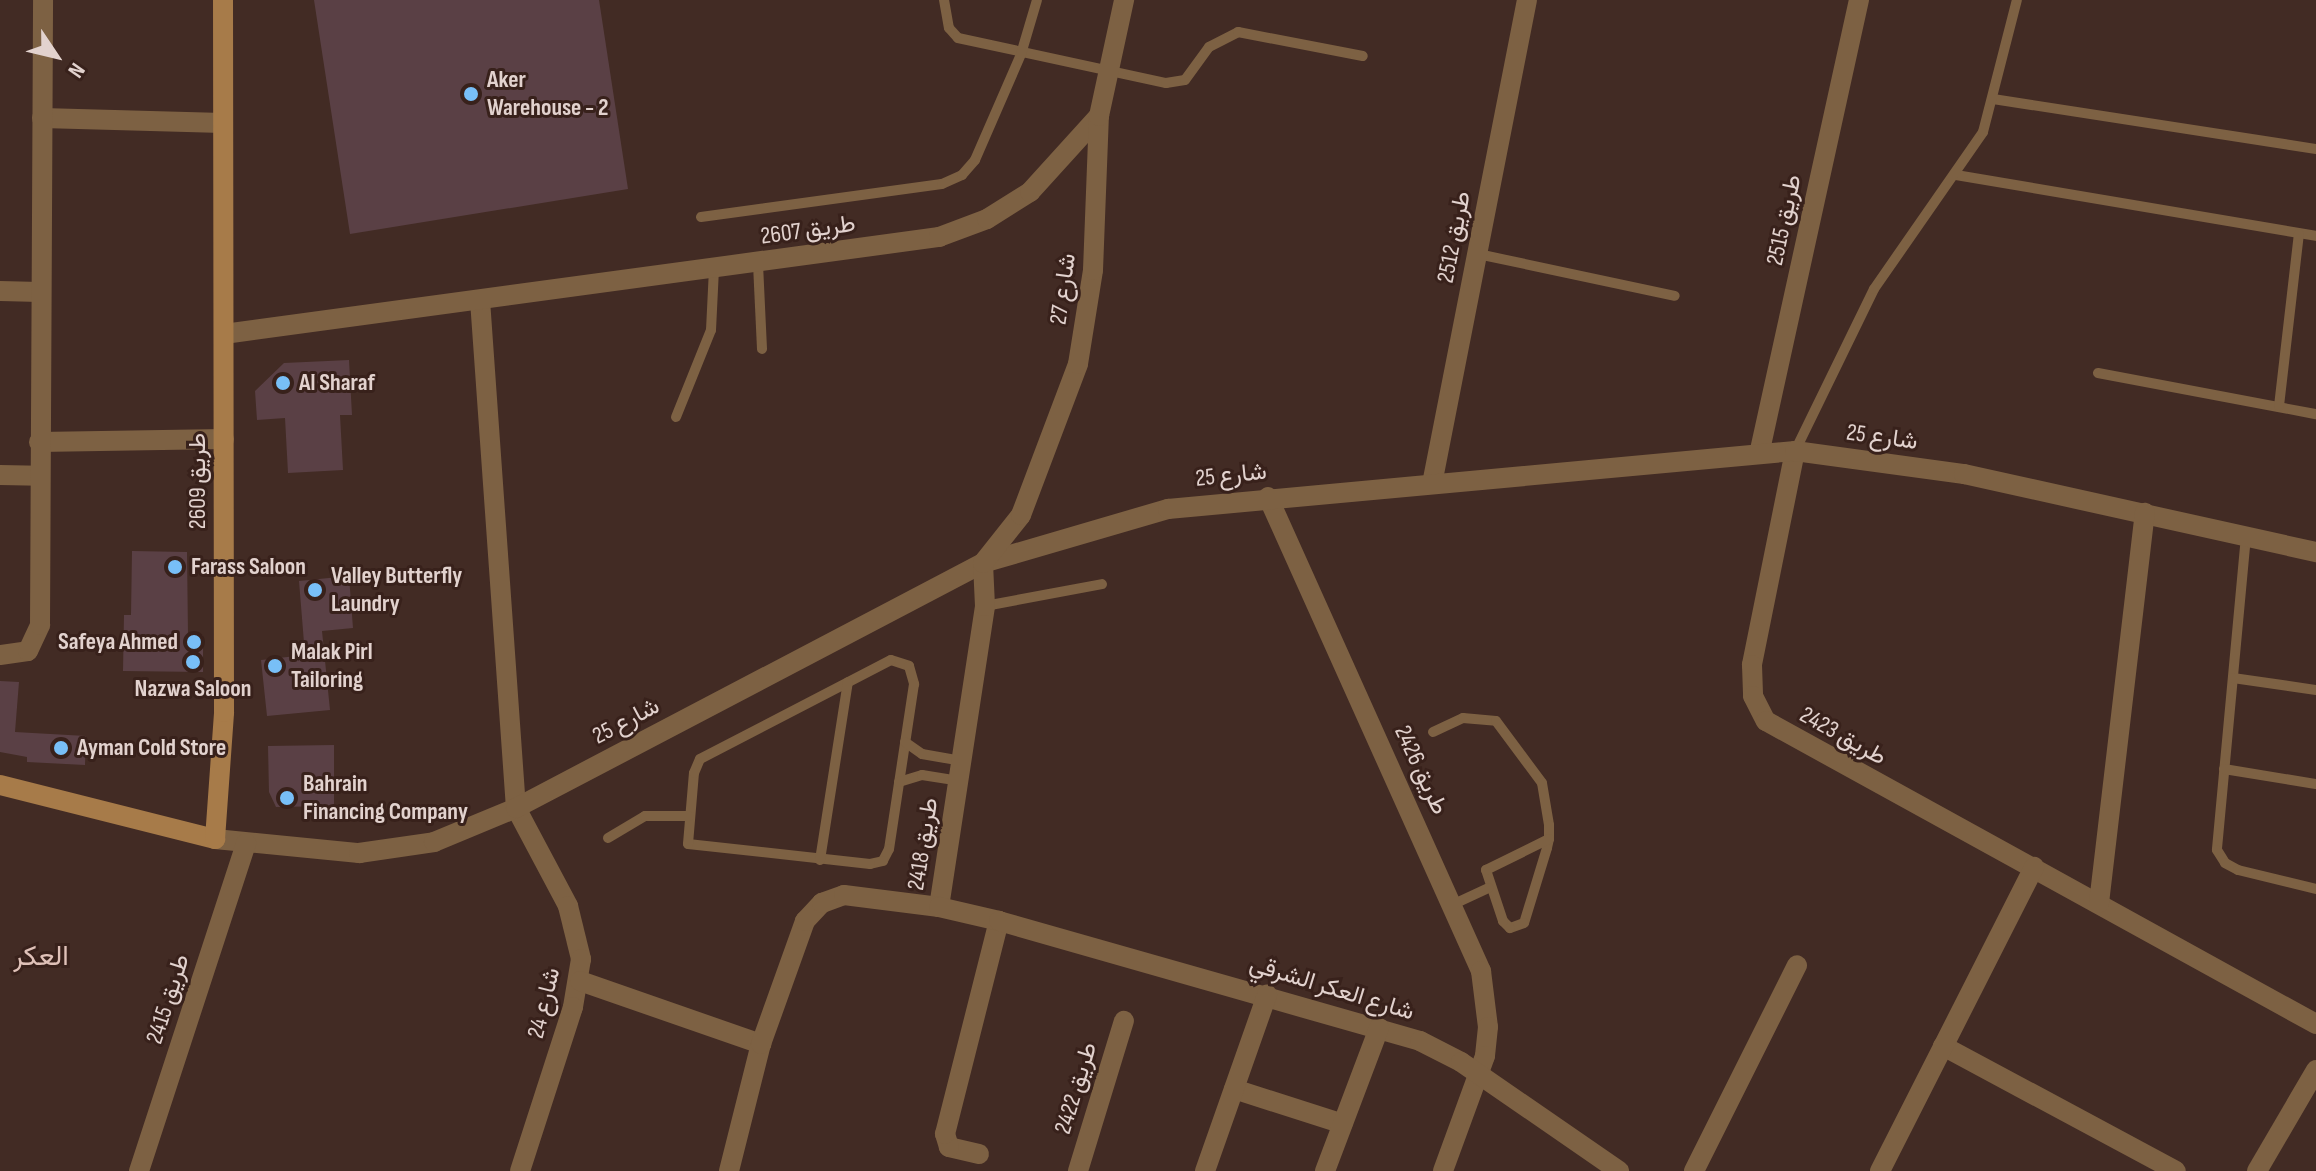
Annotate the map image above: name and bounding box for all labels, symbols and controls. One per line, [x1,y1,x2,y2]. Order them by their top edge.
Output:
north arrow [16,16,96,96]
text: N [62,57,90,83]
place label: Aker Warehouse - 2 [487,66,609,122]
marker: Aker Warehouse - 2 [462,85,480,103]
street label: طريق 2515 [1760,172,1808,268]
street label: طريق 2512 [1431,189,1477,285]
street label: طريق 2607 [759,209,857,251]
street label: شارع 27 [1044,252,1082,326]
place label: Al Sharaf [299,369,375,397]
marker: Al Sharaf [274,374,292,392]
street label: شارع 25 [1845,418,1919,456]
street label: طريق 2609 [184,433,212,529]
street label: شارع 25 [1194,457,1268,493]
place label: Farass Saloon [191,553,306,581]
marker: Farass Saloon [166,558,184,576]
place label: Valley Butterfly Laundry [331,562,462,618]
marker: Valley Butterfly Laundry [306,581,324,599]
place label: Safeya Ahmed [58,628,178,656]
marker: Safeya Ahmed [185,633,203,651]
place label: Malak Pirl Tailoring [291,638,373,694]
marker: Nazwa Saloon [184,653,202,671]
marker: Malak Pirl Tailoring [266,657,284,675]
place label: Nazwa Saloon [135,675,251,703]
street label: شارع 25 [588,691,664,751]
street label: طريق 2423 [1795,700,1891,772]
street label: طريق 2426 [1388,721,1454,819]
place label: Ayman Cold Store [77,734,226,762]
marker: Ayman Cold Store [52,739,70,757]
place label: Bahrain Financing Company [303,770,468,826]
marker: Bahrain Financing Company [278,789,296,807]
street label: طريق 2418 [901,796,945,892]
district label: العكر [13,940,69,974]
street label: شارع العكر الشرقي [1246,949,1418,1027]
street label: طريق 2415 [140,951,196,1047]
street label: شارع 24 [521,965,567,1041]
street label: طريق 2422 [1048,1039,1104,1137]

